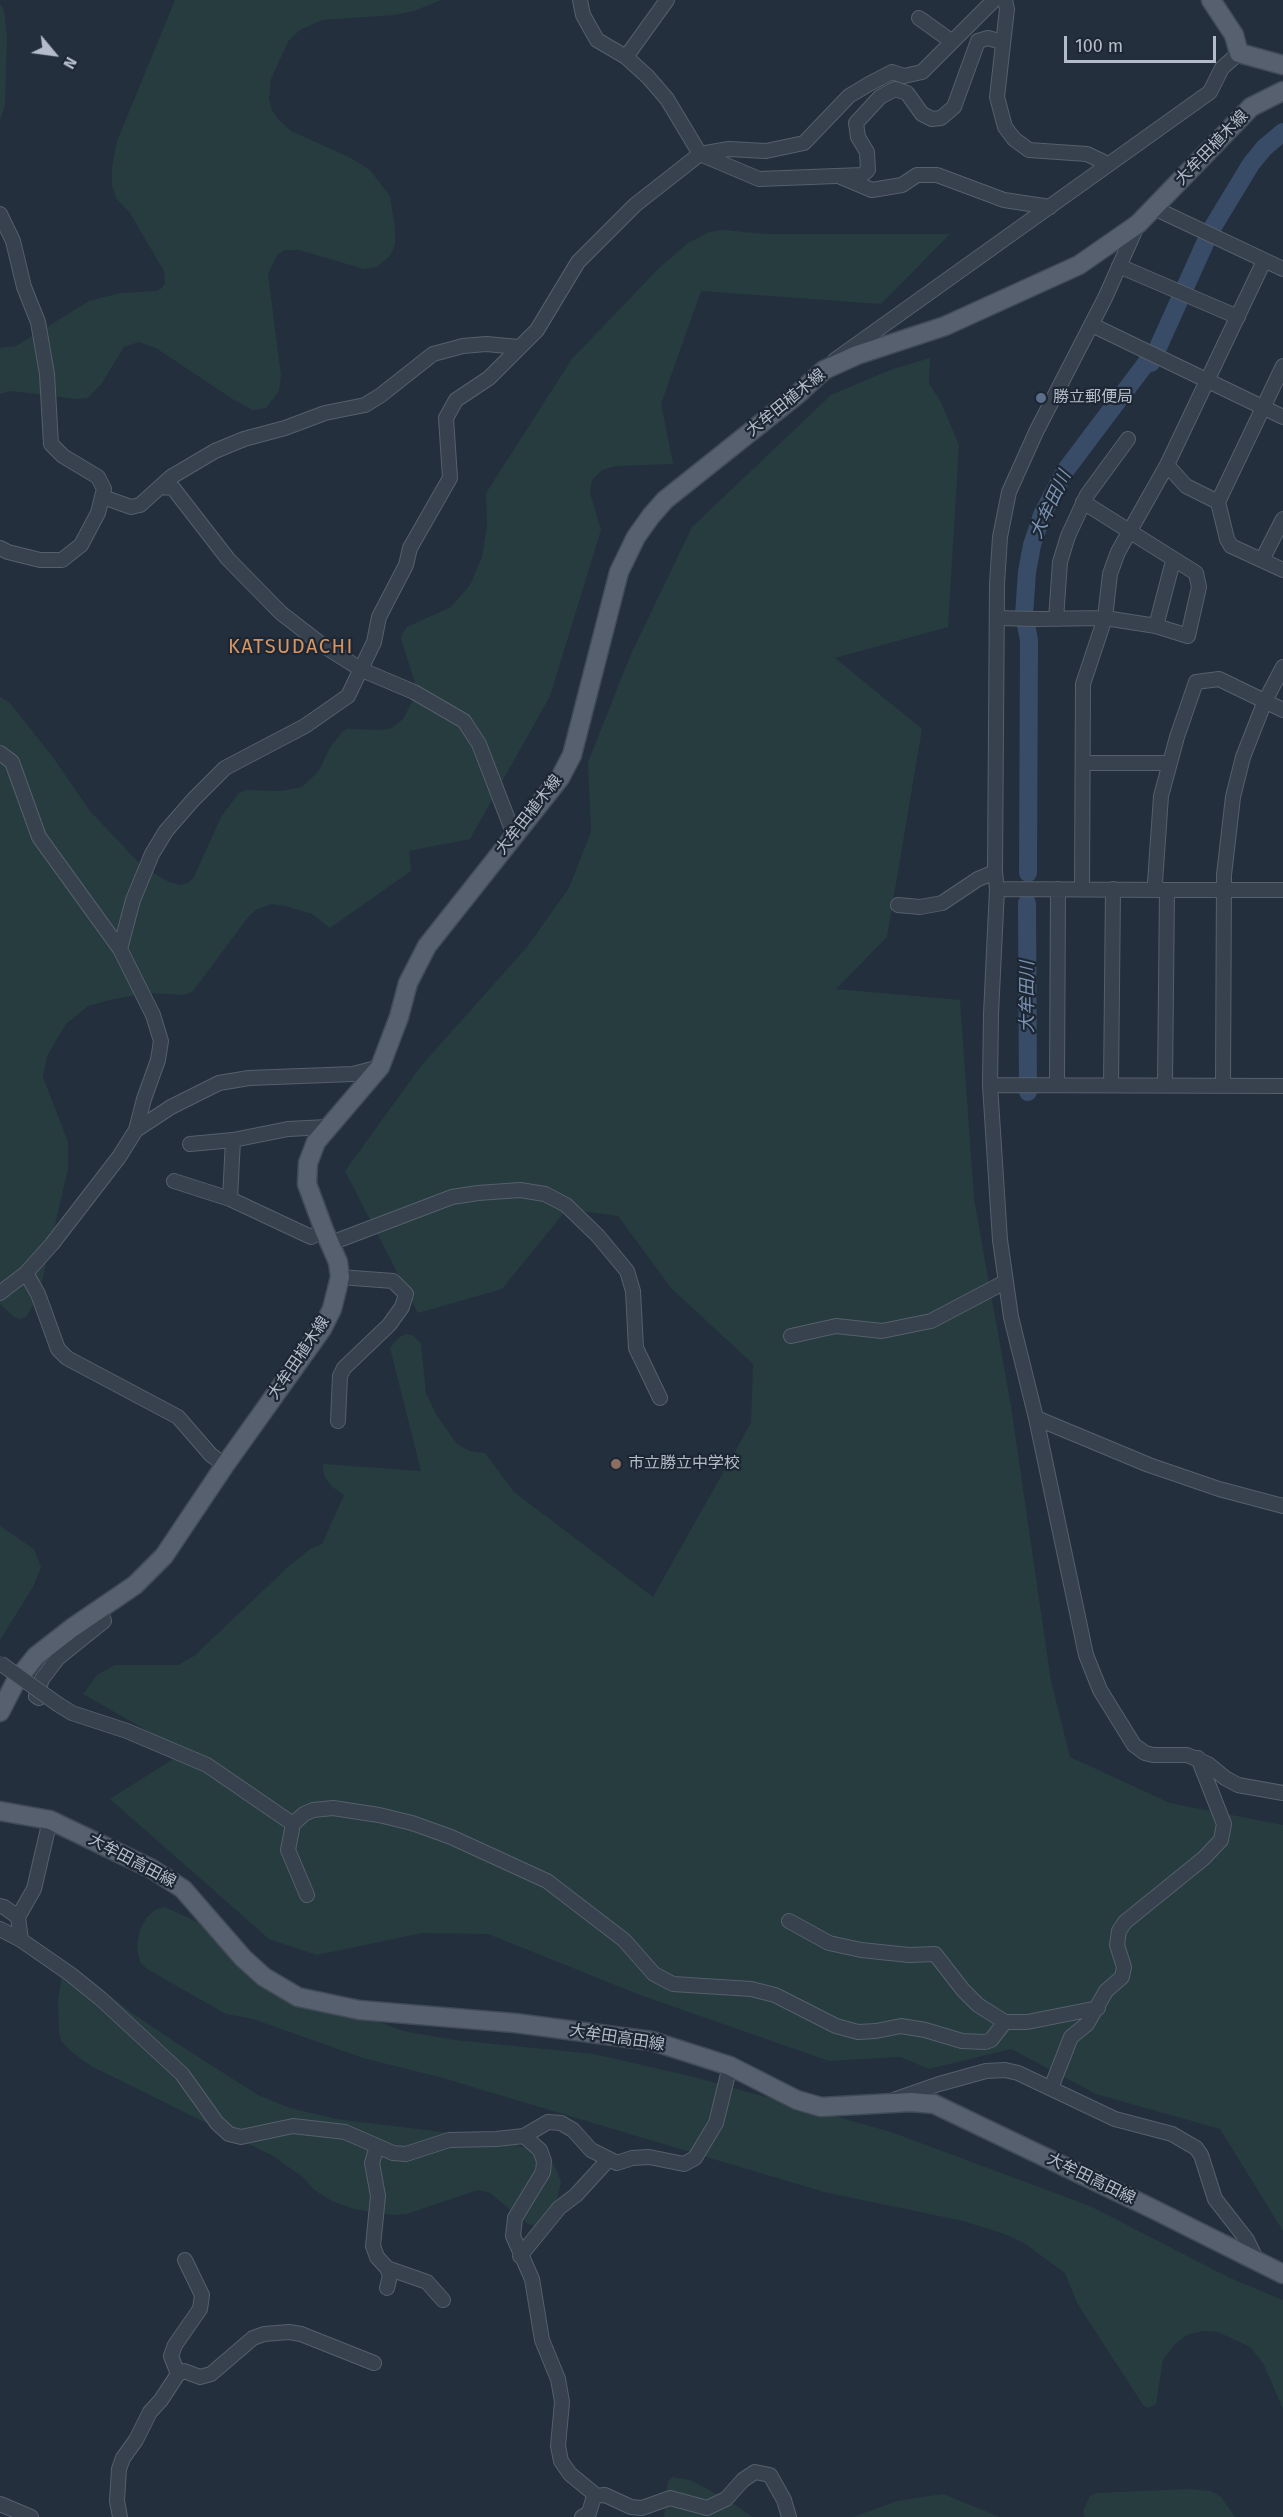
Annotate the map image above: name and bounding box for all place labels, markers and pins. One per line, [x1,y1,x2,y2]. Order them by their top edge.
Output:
place label: 勝立郵便局 [1053,388,1133,408]
marker: 勝立郵便局 [1034,391,1048,405]
place label: 市立勝立中学校 [628,1454,740,1474]
marker: 市立勝立中学校 [609,1457,623,1471]

